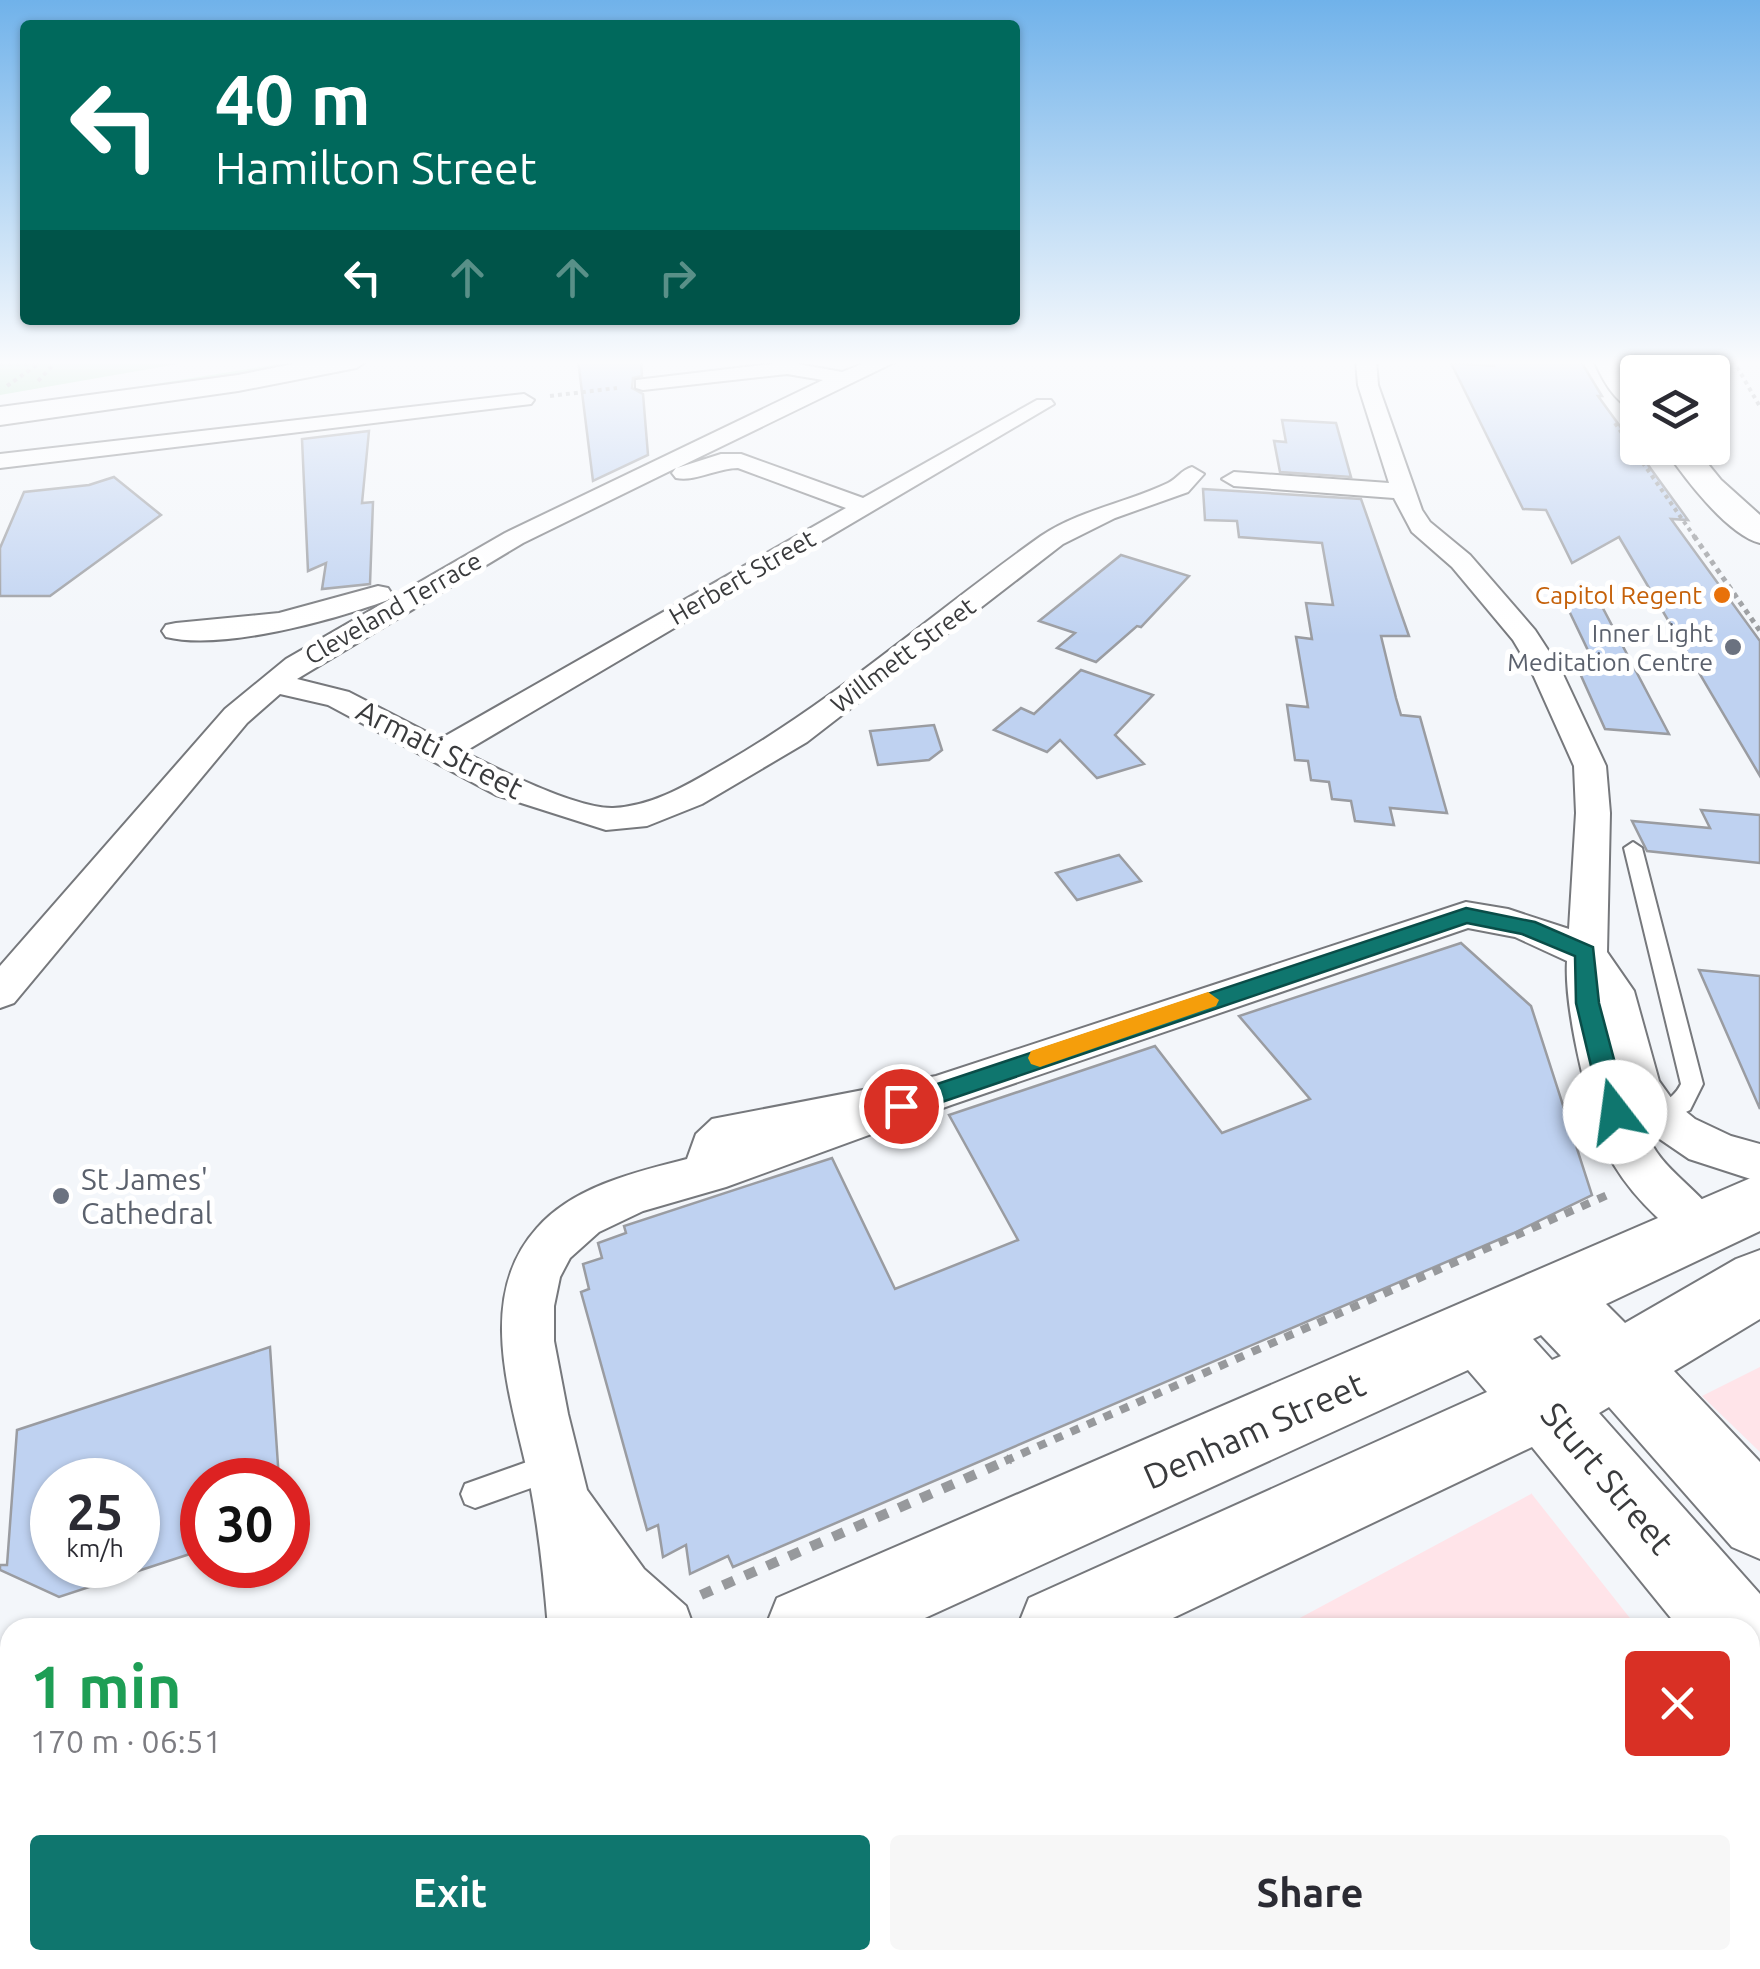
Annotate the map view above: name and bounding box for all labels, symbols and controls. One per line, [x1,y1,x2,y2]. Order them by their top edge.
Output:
icon: left [50,60,180,190]
text: 40 m [215,60,371,138]
text: Hamilton Street [215,142,537,193]
icon: left [335,250,390,305]
icon: ahead [440,250,495,305]
icon: ahead [545,250,600,305]
icon: right [650,250,705,305]
map controls [1620,355,1730,465]
button: layers [1620,355,1730,465]
street label: Herbert Street [664,524,820,630]
street label: Cleveland Terrace [300,546,486,670]
place label: Capitol Regent [1535,581,1702,609]
marker: Capitol Regent [1711,584,1733,606]
street label: Willmett Street [825,592,981,718]
place label: Inner Light Meditation Centre [1507,619,1713,676]
marker: Inner Light Meditation Centre [1722,636,1744,658]
street label: Armati Street [351,693,529,806]
position arrow [1563,1060,1667,1164]
pin [859,1064,944,1149]
icon: arrive [874,1079,929,1134]
place label: St James' Cathedral [81,1162,213,1230]
marker: St James' Cathedral [50,1185,72,1207]
street label: Denham Street [1137,1363,1371,1497]
street label: Sturt Street [1533,1394,1683,1562]
speed limit sign: 30 [180,1458,310,1588]
text: 25 [67,1483,123,1539]
text: km/h [66,1534,124,1562]
button: close [1625,1651,1730,1756]
text: 1 min [30,1652,182,1719]
text: 170 m · 06:51 [30,1723,222,1759]
button: Exit [30,1835,870,1950]
button: Share [890,1835,1730,1950]

